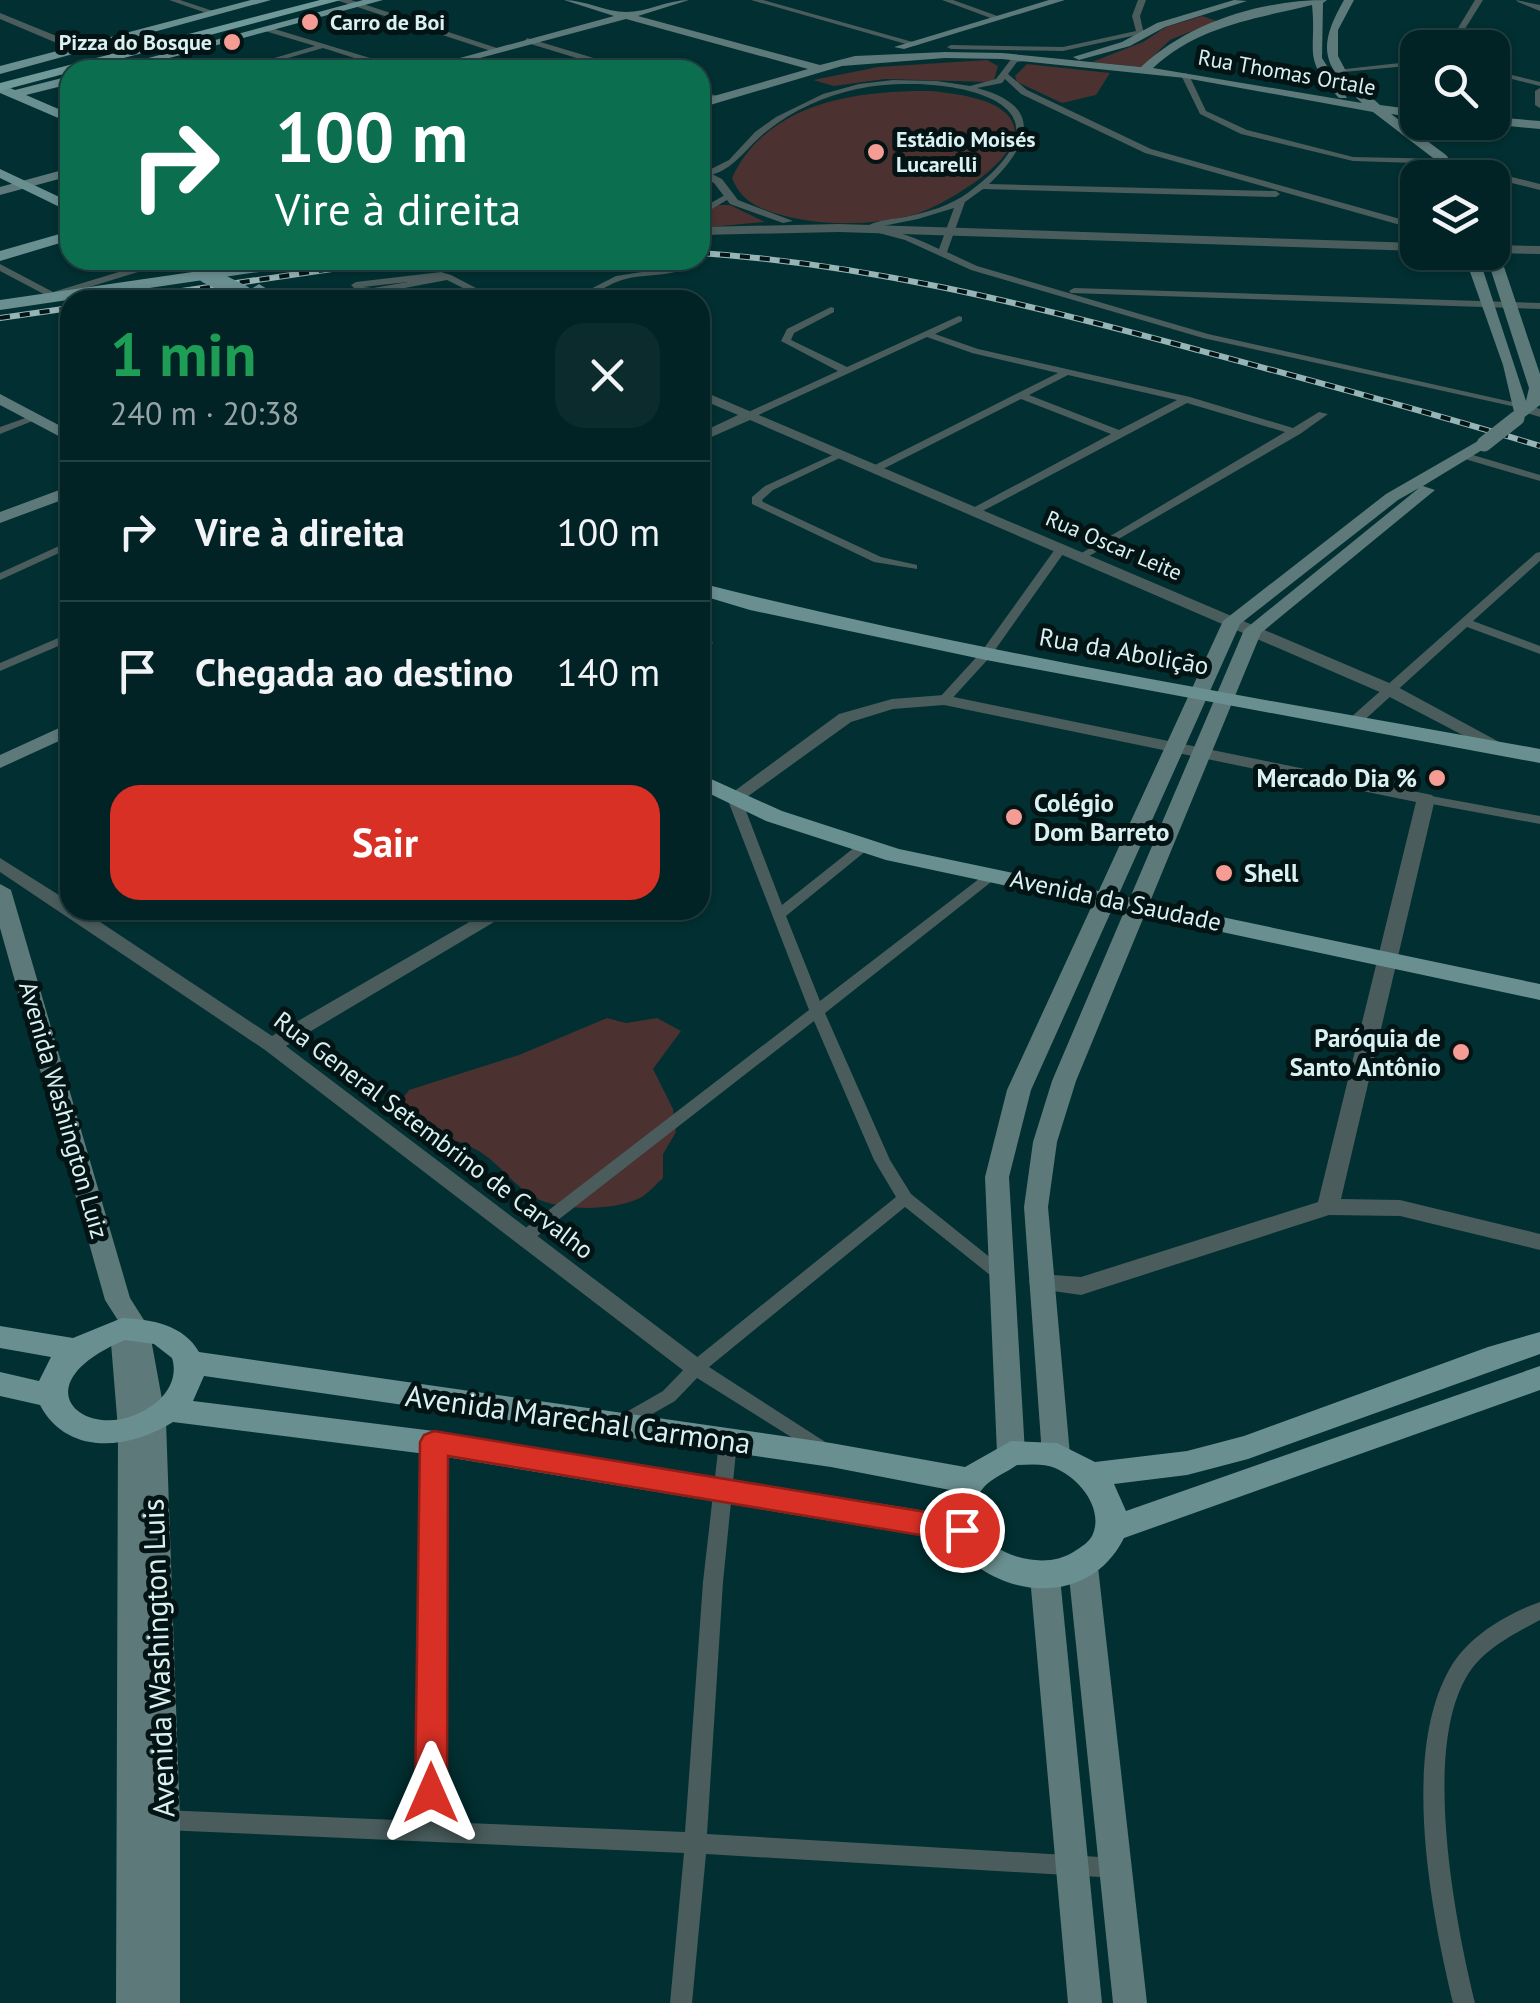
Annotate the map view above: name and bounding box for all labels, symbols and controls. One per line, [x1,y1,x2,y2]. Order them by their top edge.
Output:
place label: Carro de Boi [330,8,445,36]
marker: Carro de Boi [299,11,321,33]
place label: Pizza do Bosque [59,28,212,56]
map controls [1400,30,1510,270]
button: search [1400,30,1510,140]
marker: Pizza do Bosque [221,31,243,53]
street label: Rua Thomas Ortale [1196,43,1378,101]
text: 100 m [275,91,468,181]
icon: right [110,100,240,230]
place label: Estádio Moisés Lucarelli [896,125,1036,178]
marker: Estádio Moisés Lucarelli [865,141,887,163]
button: layers [1400,160,1510,270]
text: Vire à direita [275,179,521,237]
text: 1 min [110,315,256,393]
button: close [555,323,660,428]
text: 240 m · 20:38 [110,392,299,434]
icon: right [110,504,165,559]
street label: Rua Oscar Leite [1042,504,1186,586]
text: Vire à direita [195,507,405,556]
text: 100 m [557,507,660,556]
street label: Rua da Abolição [1037,620,1211,682]
icon: arrive [110,644,165,699]
text: Chegada ao destino [195,647,514,696]
text: 140 m [557,647,660,696]
place label: Mercado Dia % [1256,762,1417,794]
marker: Mercado Dia % [1426,767,1448,789]
button: Sair [110,785,660,900]
place label: Colégio Dom Barreto [1034,787,1170,848]
marker: Colégio Dom Barreto [1003,806,1025,828]
place label: Shell [1244,857,1299,889]
street label: Avenida da Saudade [1008,862,1224,938]
marker: Shell [1213,862,1235,884]
street label: Avenida Washington Luiz [12,978,116,1242]
street label: Rua General Setembrino de Carvalho [268,1004,600,1266]
place label: Paróquia de Santo Antônio [1290,1022,1441,1083]
marker: Paróquia de Santo Antônio [1450,1041,1472,1063]
street label: Avenida Marechal Carmona [403,1375,753,1462]
pin [920,1488,1005,1573]
street label: Avenida Washington Luis [132,1498,183,1818]
icon: arrive [935,1503,990,1558]
position arrow [379,1741,483,1845]

